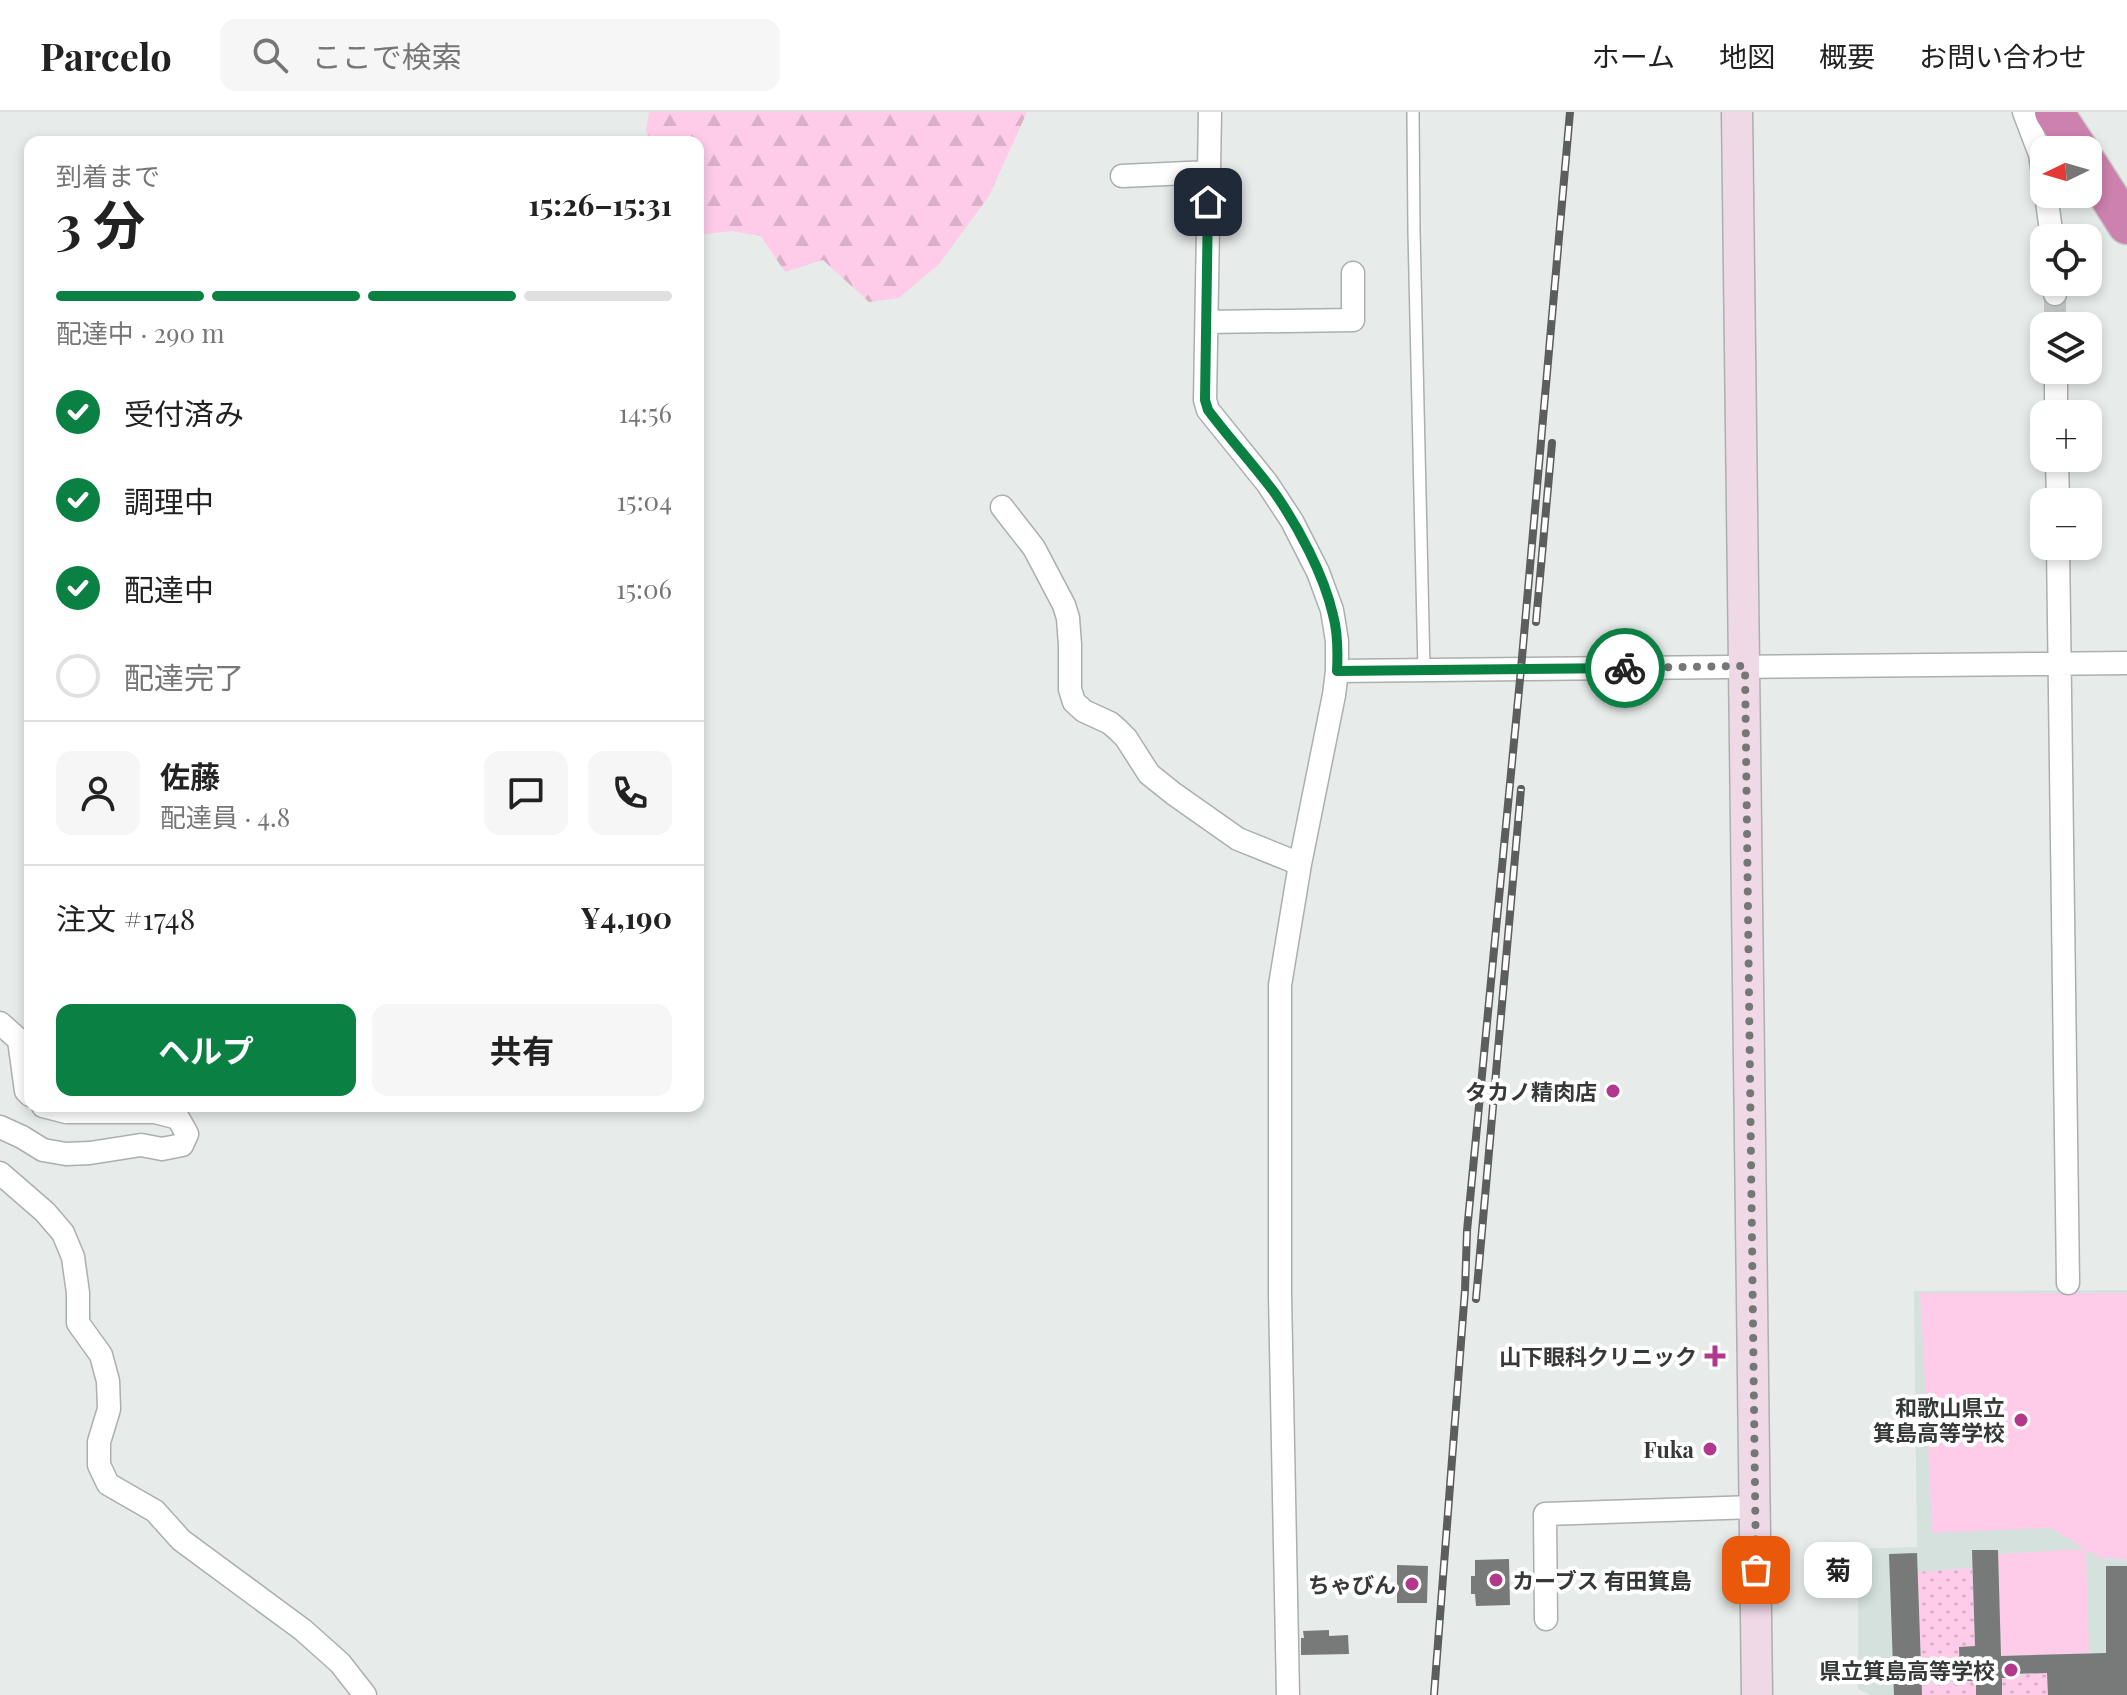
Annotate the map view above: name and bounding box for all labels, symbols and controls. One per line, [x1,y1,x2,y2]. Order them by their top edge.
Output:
search box [220,19,780,91]
text: Parcelo [40,30,172,81]
icon: search [248,33,292,77]
text: ここで検索 [312,36,462,76]
text: ホーム [1592,37,1675,74]
text: 地図 [1719,37,1775,74]
text: 概要 [1819,37,1875,74]
text: お問い合わせ [1919,37,2087,74]
north arrow [2030,136,2102,208]
map controls [2030,136,2102,560]
text: 到着まで [56,158,160,193]
pin [1174,168,1242,236]
icon: home [1186,180,1230,224]
text: 15:26–15:31 [528,184,672,224]
text: 3 分 [56,188,145,257]
button: locate [2030,224,2102,296]
button: layers [2030,312,2102,384]
text: 配達中 · 290 m [56,315,225,350]
icon: check [56,390,100,434]
text: 受付済み [124,393,244,433]
text: 14:56 [618,395,672,430]
button: + [2030,400,2102,472]
icon: check [56,478,100,522]
text: 調理中 [124,481,214,521]
text: 15:04 [617,483,672,518]
button: − [2030,488,2102,560]
icon: check [56,566,100,610]
text: 配達中 [124,569,214,609]
text: 15:06 [616,571,672,606]
courier [1585,628,1665,708]
icon: bike [1603,646,1647,690]
text: 配達完了 [124,657,244,697]
button: person [56,751,140,835]
button: chat [484,751,568,835]
button: phone [588,751,672,835]
text: 佐藤 [160,756,220,796]
text: 配達員 · 4.8 [160,799,290,834]
text: ¥4,190 [580,897,672,937]
text: 注文 #1748 [56,898,195,938]
button: ヘルプ [56,1004,356,1096]
button: 共有 [372,1004,672,1096]
place label: タカノ精肉店 [1465,1076,1597,1106]
marker: タカノ精肉店 [1604,1082,1622,1100]
place label: 山下眼科クリニック [1499,1341,1697,1371]
marker: 山下眼科クリニック [1704,1345,1726,1367]
place label: 和歌山県立 箕島高等学校 [1873,1392,2005,1447]
marker: 和歌山県立 箕島高等学校 [2012,1411,2030,1429]
place label: Fuka [1643,1434,1695,1464]
marker: Fuka [1701,1440,1719,1458]
pin [1722,1536,1790,1604]
callout: 菊 [1804,1542,1872,1598]
icon: bag [1734,1548,1778,1592]
text: 菊 [1825,1552,1851,1587]
place label: カーブス 有田箕島 [1512,1565,1692,1595]
place label: ちゃびん [1308,1569,1396,1599]
marker: カーブス 有田箕島 [1487,1571,1505,1589]
marker: ちゃびん [1403,1575,1421,1593]
place label: 県立箕島高等学校 [1819,1655,1995,1685]
marker: 県立箕島高等学校 [2002,1661,2020,1679]

